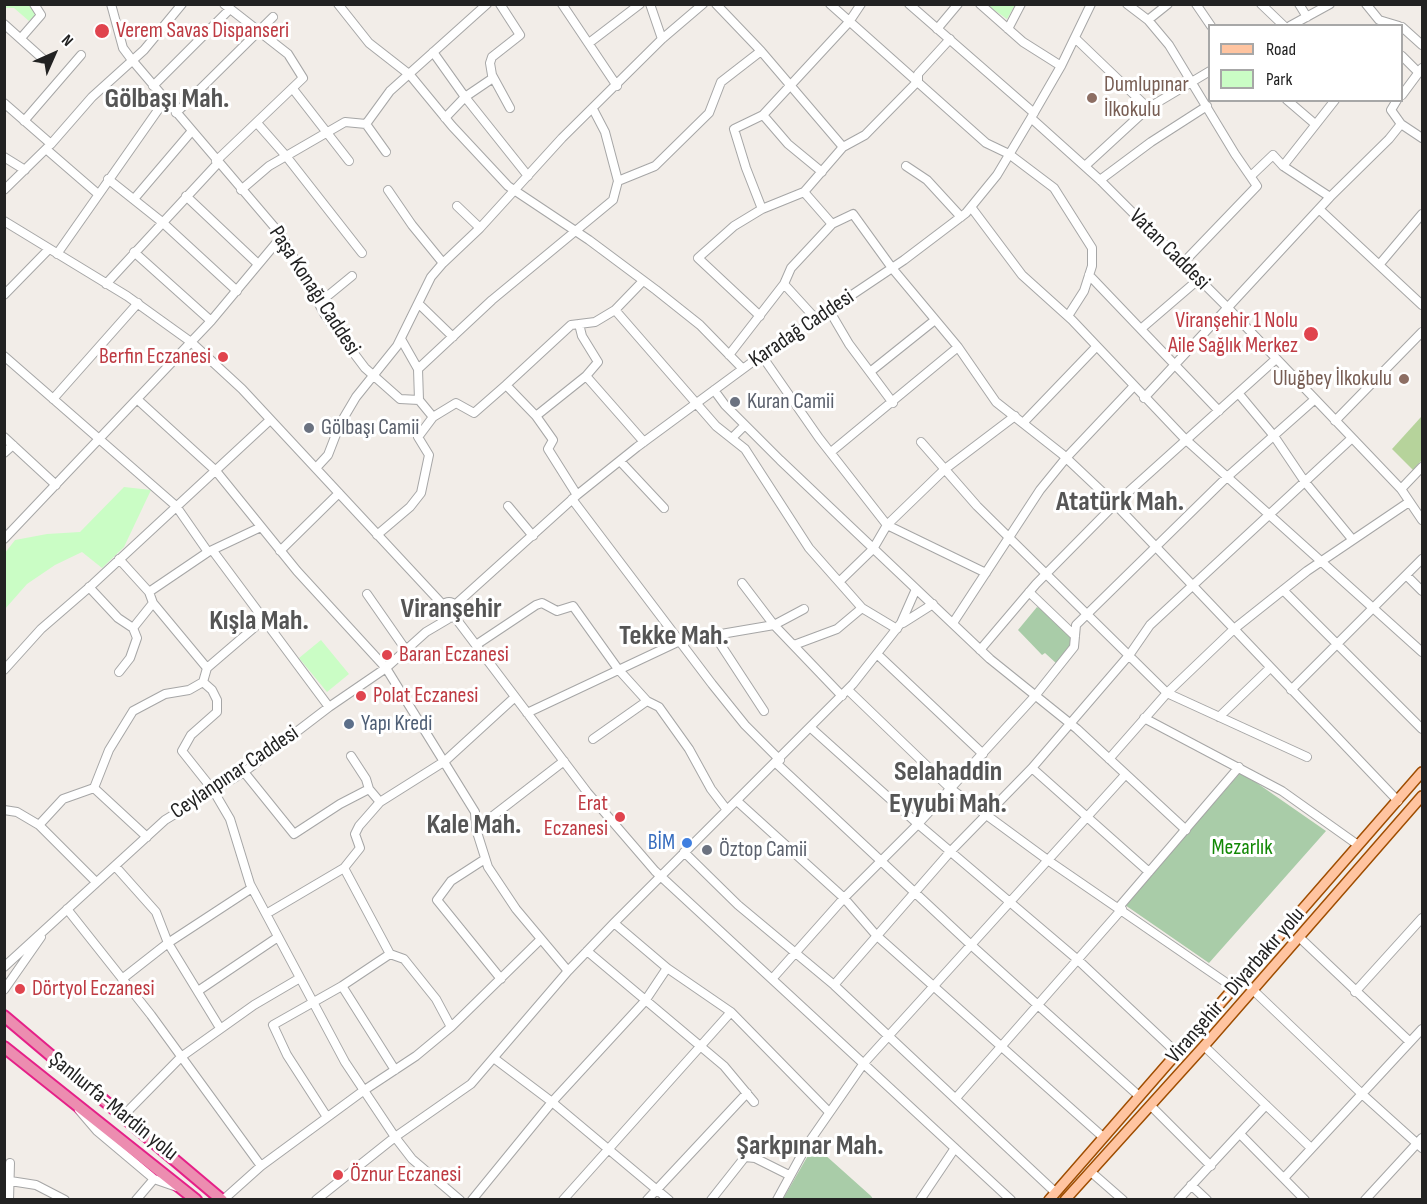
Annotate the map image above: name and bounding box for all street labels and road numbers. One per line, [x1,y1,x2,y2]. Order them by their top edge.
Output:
street label: Vatan Caddesi [1123,204,1215,296]
street label: Paşa Konağı Caddesi [263,222,365,360]
street label: Karadağ Caddesi [745,284,859,374]
street label: Ceylanpınar Caddesi [166,721,304,825]
street label: Viranşehir - Diyarbakır yolu [1161,903,1311,1069]
street label: Şanlıurfa-Mardin yolu [43,1047,183,1167]

